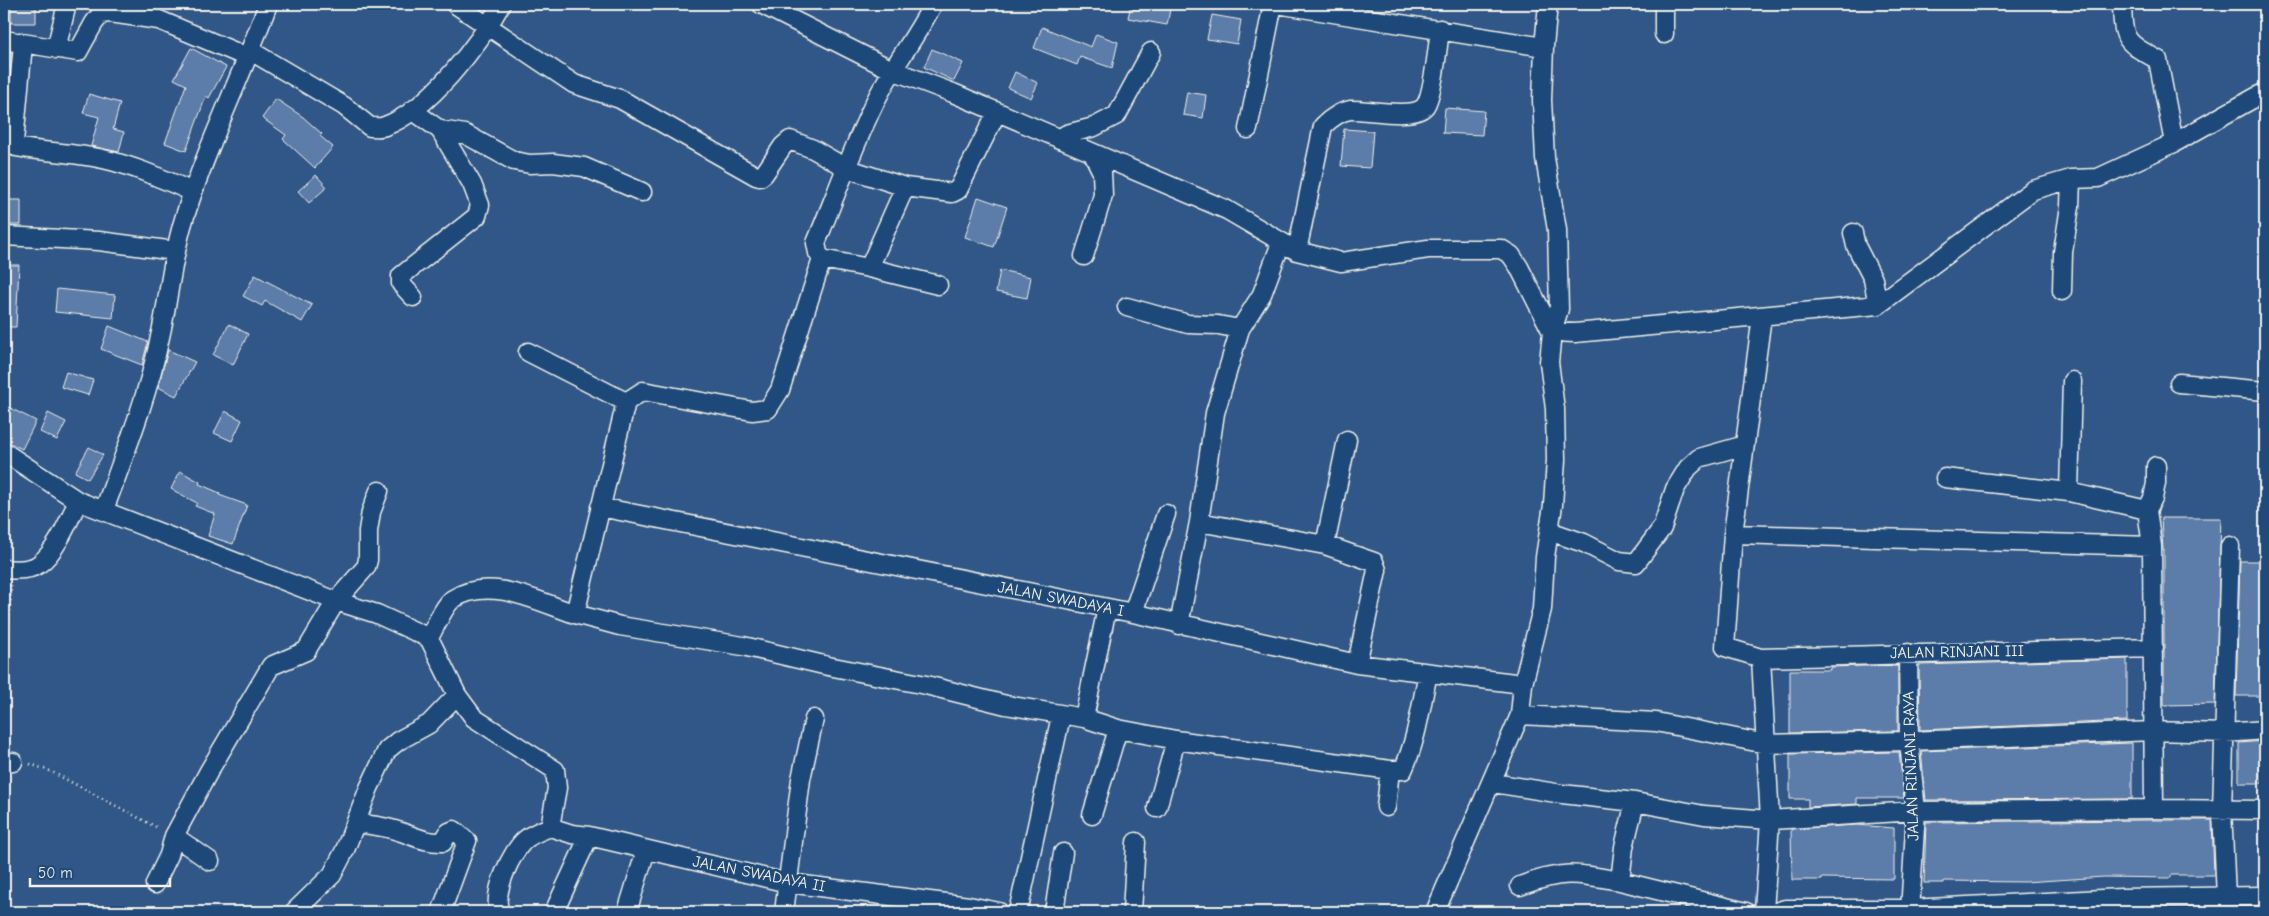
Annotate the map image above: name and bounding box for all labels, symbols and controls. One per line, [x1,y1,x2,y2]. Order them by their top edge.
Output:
street label: JALAN SWADAYA I [996,578,1126,620]
street label: JALAN RINJANI III [1890,642,2024,662]
street label: JALAN RINJANI RAYA [1899,691,1923,841]
street label: JALAN SWADAYA II [691,852,827,896]
scale bar [30,856,170,888]
text: 50 m [38,864,73,882]

